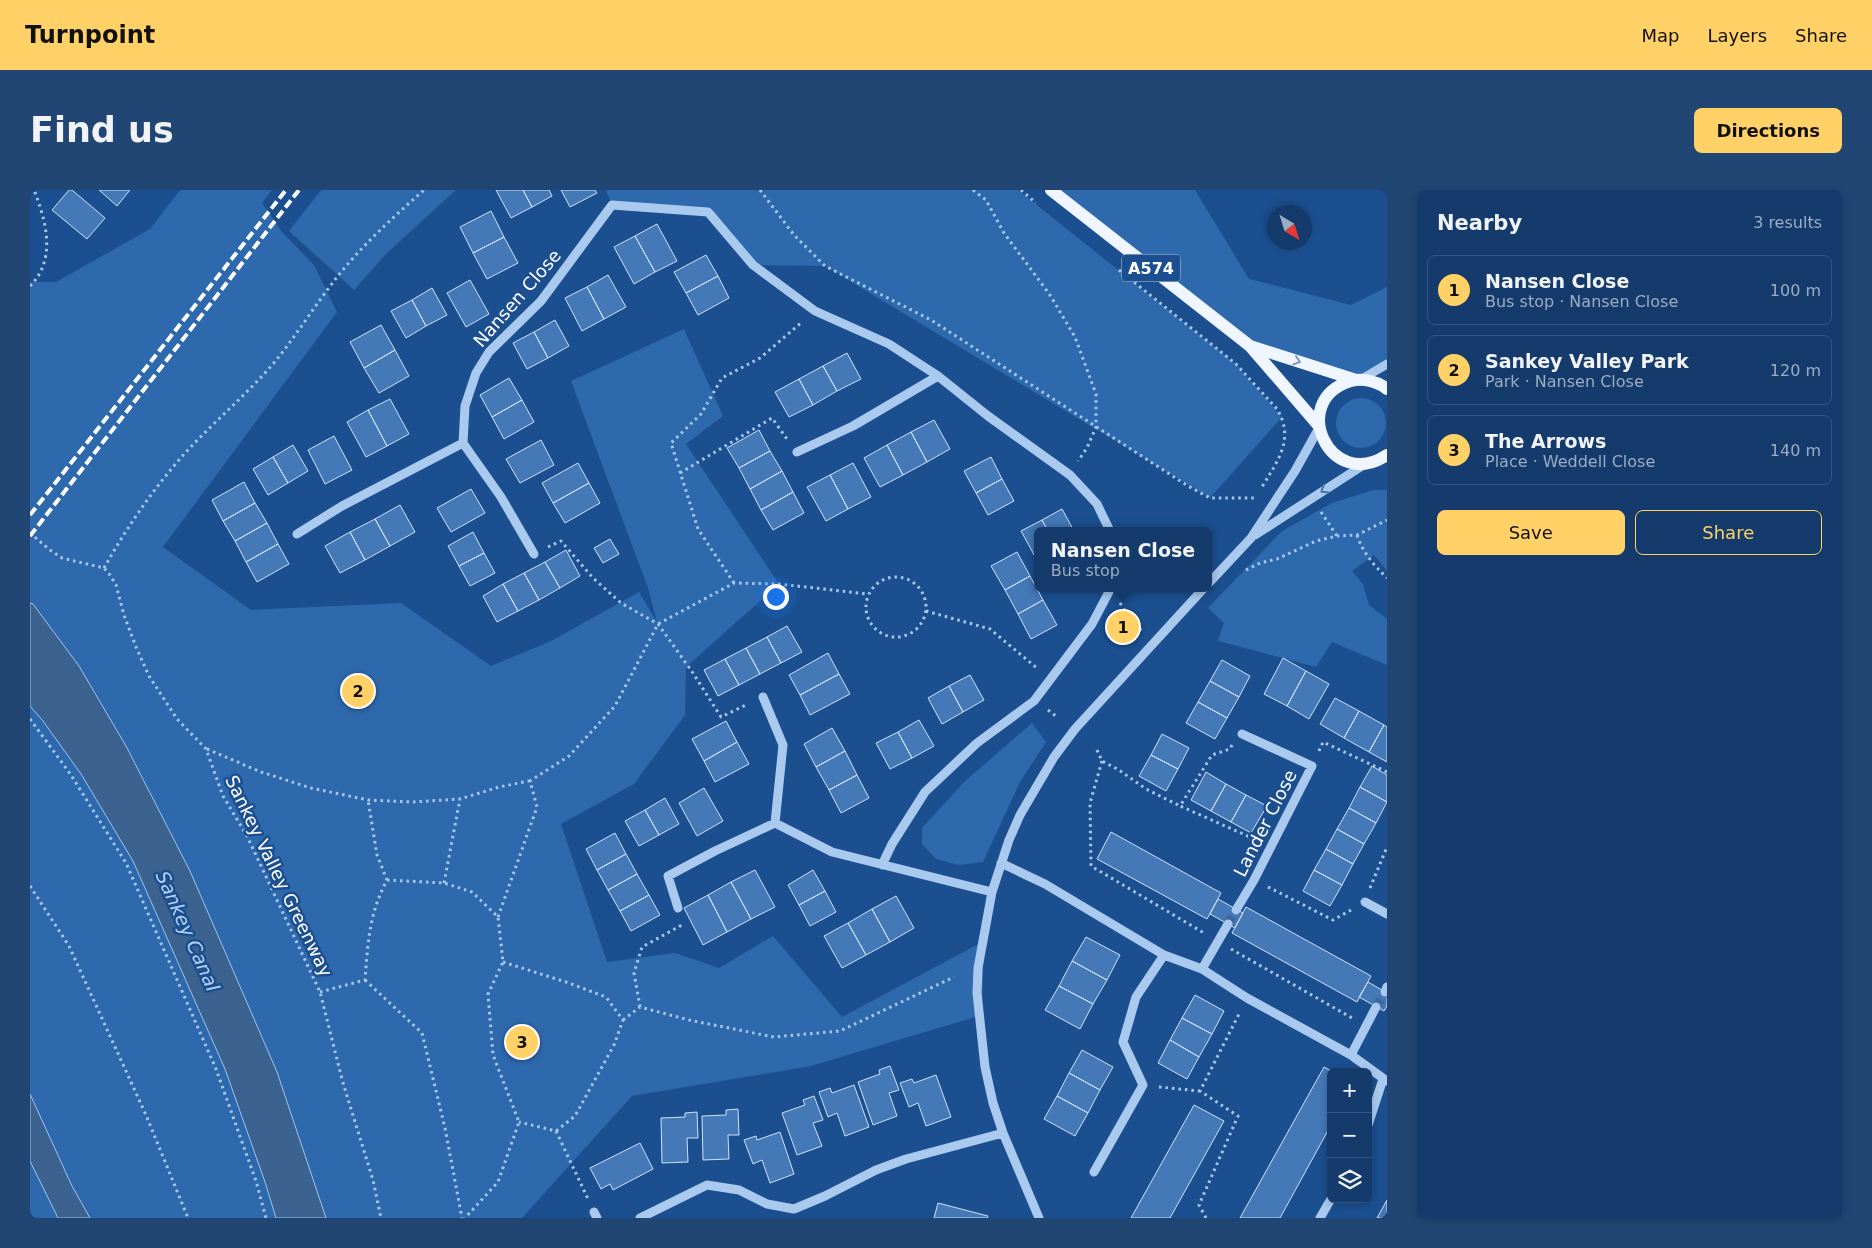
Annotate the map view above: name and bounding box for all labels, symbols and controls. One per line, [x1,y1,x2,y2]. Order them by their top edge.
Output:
text: Turnpoint [25,21,155,49]
text: Map [1641,25,1679,46]
text: Layers [1707,25,1767,46]
text: Share [1795,25,1847,46]
button: Directions [1694,108,1842,153]
text: Find us [30,110,174,150]
north arrow [1267,205,1312,250]
text: Nearby [1437,211,1522,235]
text: 3 results [1753,213,1822,232]
street label: Nansen Close [469,245,565,351]
road number: A574 [1122,254,1180,282]
text: Nansen Close [1485,270,1629,292]
text: 1 [1448,281,1460,300]
text: 100 m [1770,281,1821,300]
text: Bus stop · Nansen Close [1485,292,1678,311]
text: Sankey Valley Park [1485,350,1689,372]
one-way arrow [1292,355,1300,365]
text: 2 [1448,361,1460,380]
text: 120 m [1770,361,1821,380]
text: Park · Nansen Close [1485,372,1644,391]
text: The Arrows [1485,430,1606,452]
text: 3 [1448,441,1460,460]
text: 140 m [1770,441,1821,460]
text: Place · Weddell Close [1485,452,1655,471]
one-way arrow [1320,484,1329,493]
button: Save [1437,510,1625,555]
button: Share [1635,510,1822,555]
popup [1034,527,1212,592]
text: Nansen Close [1051,539,1195,561]
text: Bus stop [1051,561,1120,580]
your location [763,584,789,610]
pin: 1 [1107,608,1139,646]
pin: 2 [342,672,374,710]
street label: Lander Close [1229,766,1301,880]
street label: Sankey Valley Greenway [221,772,337,980]
water label: Sankey Canal [152,867,225,995]
pin: 3 [506,1023,538,1061]
map controls [1327,1068,1372,1203]
button: + [1327,1068,1372,1113]
button: − [1327,1113,1372,1158]
button: layers [1327,1158,1372,1203]

